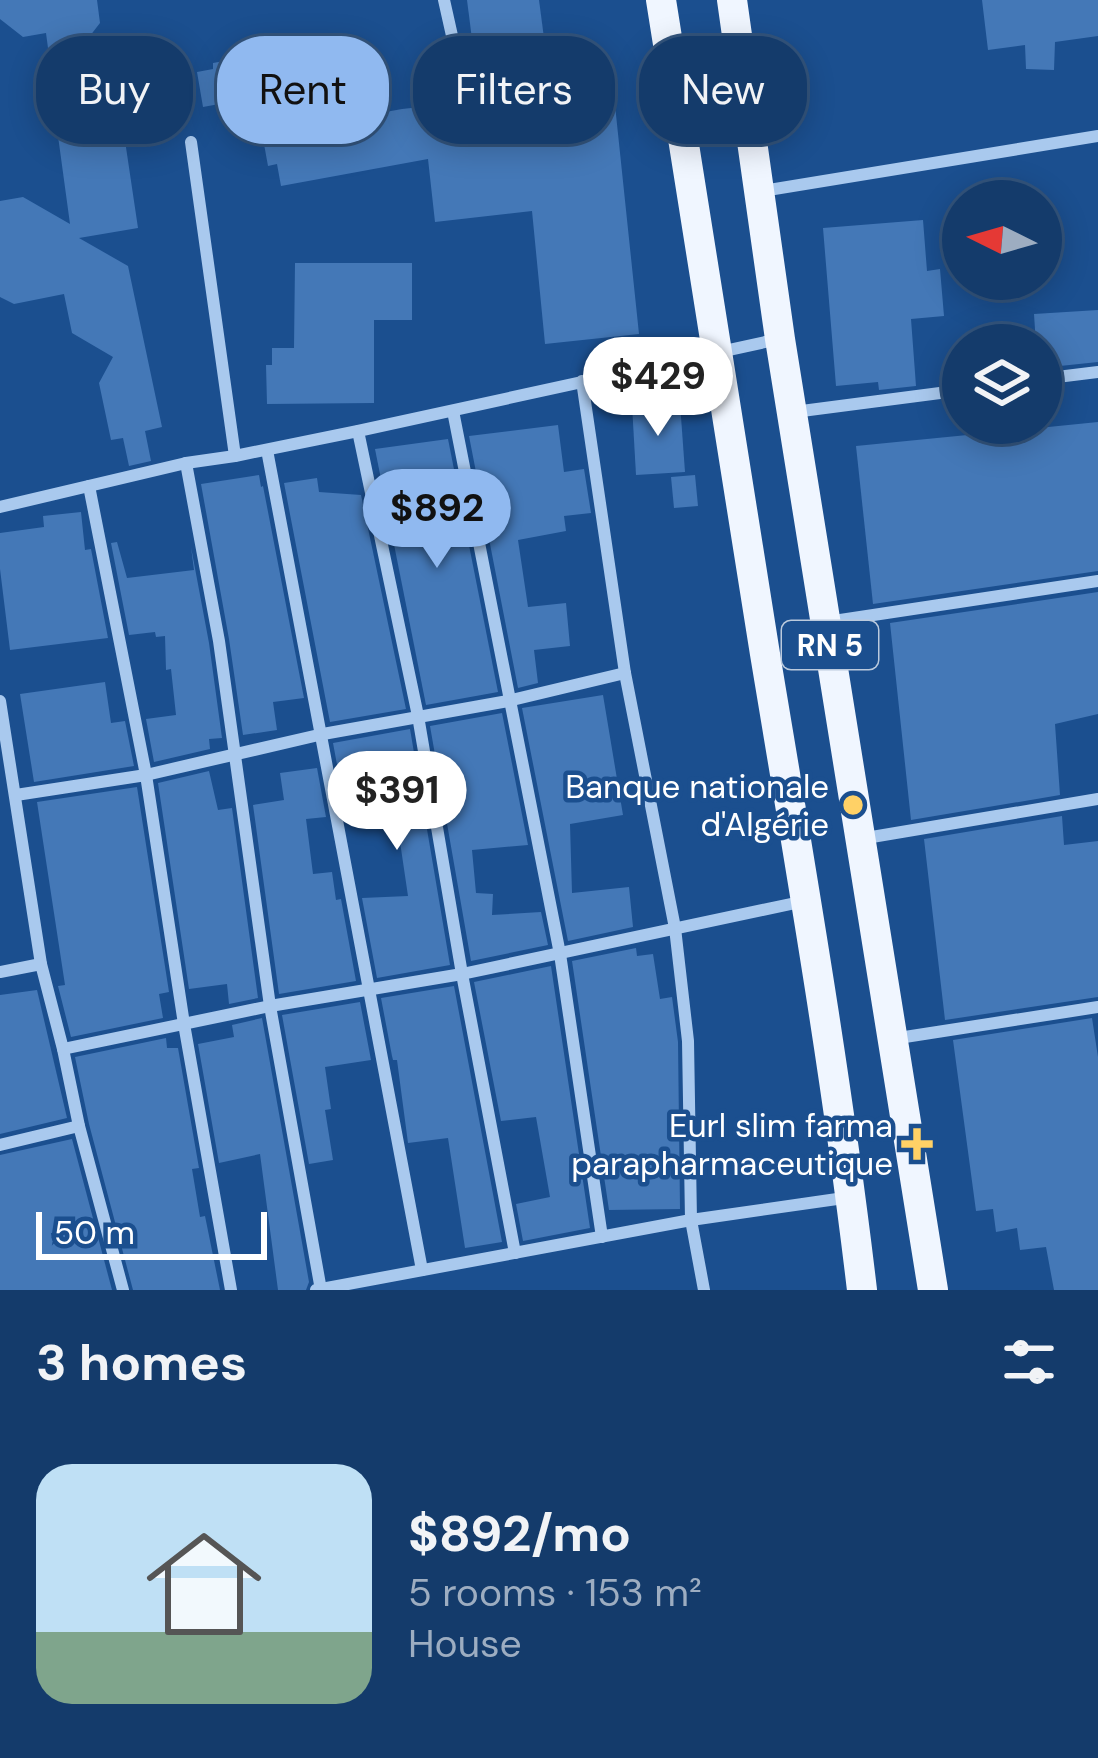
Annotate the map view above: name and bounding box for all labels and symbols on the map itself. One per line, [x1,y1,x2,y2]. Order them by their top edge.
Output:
north arrow [942,180,1062,300]
pin: $429 [587,337,729,439]
pin: $892 [366,469,508,571]
road number: RN 5 [782,621,878,669]
pin: $391 [326,751,468,853]
place label: Banque nationale d'Algérie [565,765,829,846]
marker: Banque nationale d'Algérie [840,792,866,818]
place label: Eurl slim farma parapharmaceutique [571,1104,893,1185]
marker: Eurl slim farma parapharmaceutique [904,1131,930,1157]
scale bar [36,1206,267,1259]

